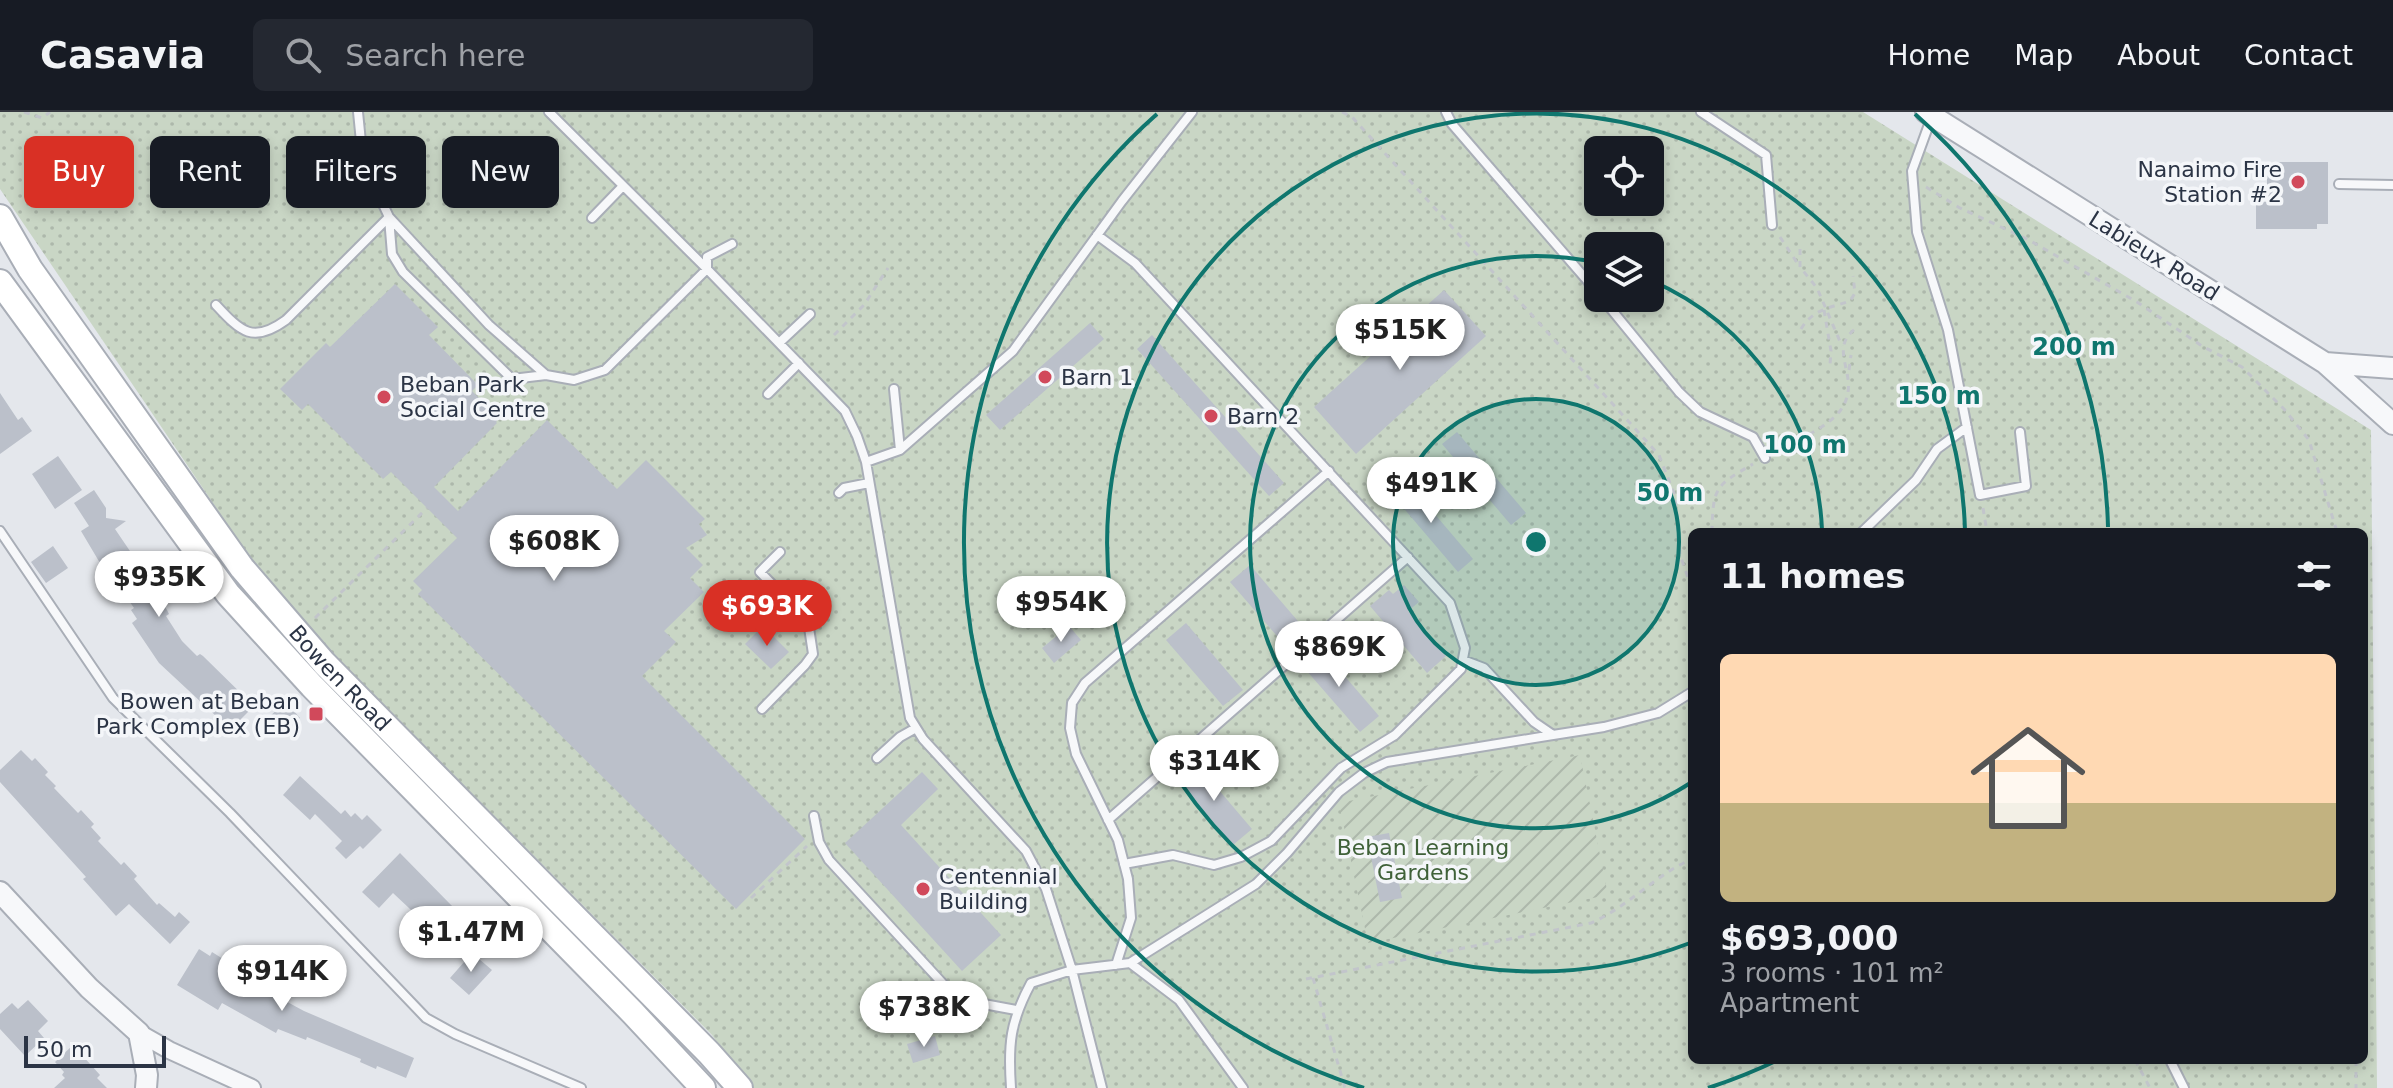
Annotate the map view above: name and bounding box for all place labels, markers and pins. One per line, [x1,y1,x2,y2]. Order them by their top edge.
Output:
place label: Nanaimo Fire Station #2 [2137,157,2282,207]
marker: Nanaimo Fire Station #2 [2289,173,2307,191]
pin: $515K [1344,304,1456,372]
place label: Barn 1 [1061,365,1133,390]
marker: Barn 1 [1036,368,1054,386]
place label: Beban Park Social Centre [400,372,546,422]
marker: Beban Park Social Centre [375,388,393,406]
place label: Barn 2 [1227,404,1299,429]
marker: Barn 2 [1202,407,1220,425]
pin: $491K [1375,457,1487,525]
pin: $608K [498,515,610,583]
centre of rings [1522,528,1550,556]
pin: $935K [103,551,215,619]
pin: $954K [1005,576,1117,644]
pin: $693K [711,580,823,648]
pin: $869K [1283,621,1395,689]
place label: Bowen at Beban Park Complex (EB) [96,689,300,739]
marker: Bowen at Beban Park Complex (EB) [307,705,325,723]
pin: $314K [1158,735,1270,803]
place label: Centennial Building [939,864,1058,914]
marker: Centennial Building [914,880,932,898]
pin: $1.47M [406,906,536,974]
pin: $914K [226,945,338,1013]
pin: $738K [868,981,980,1049]

